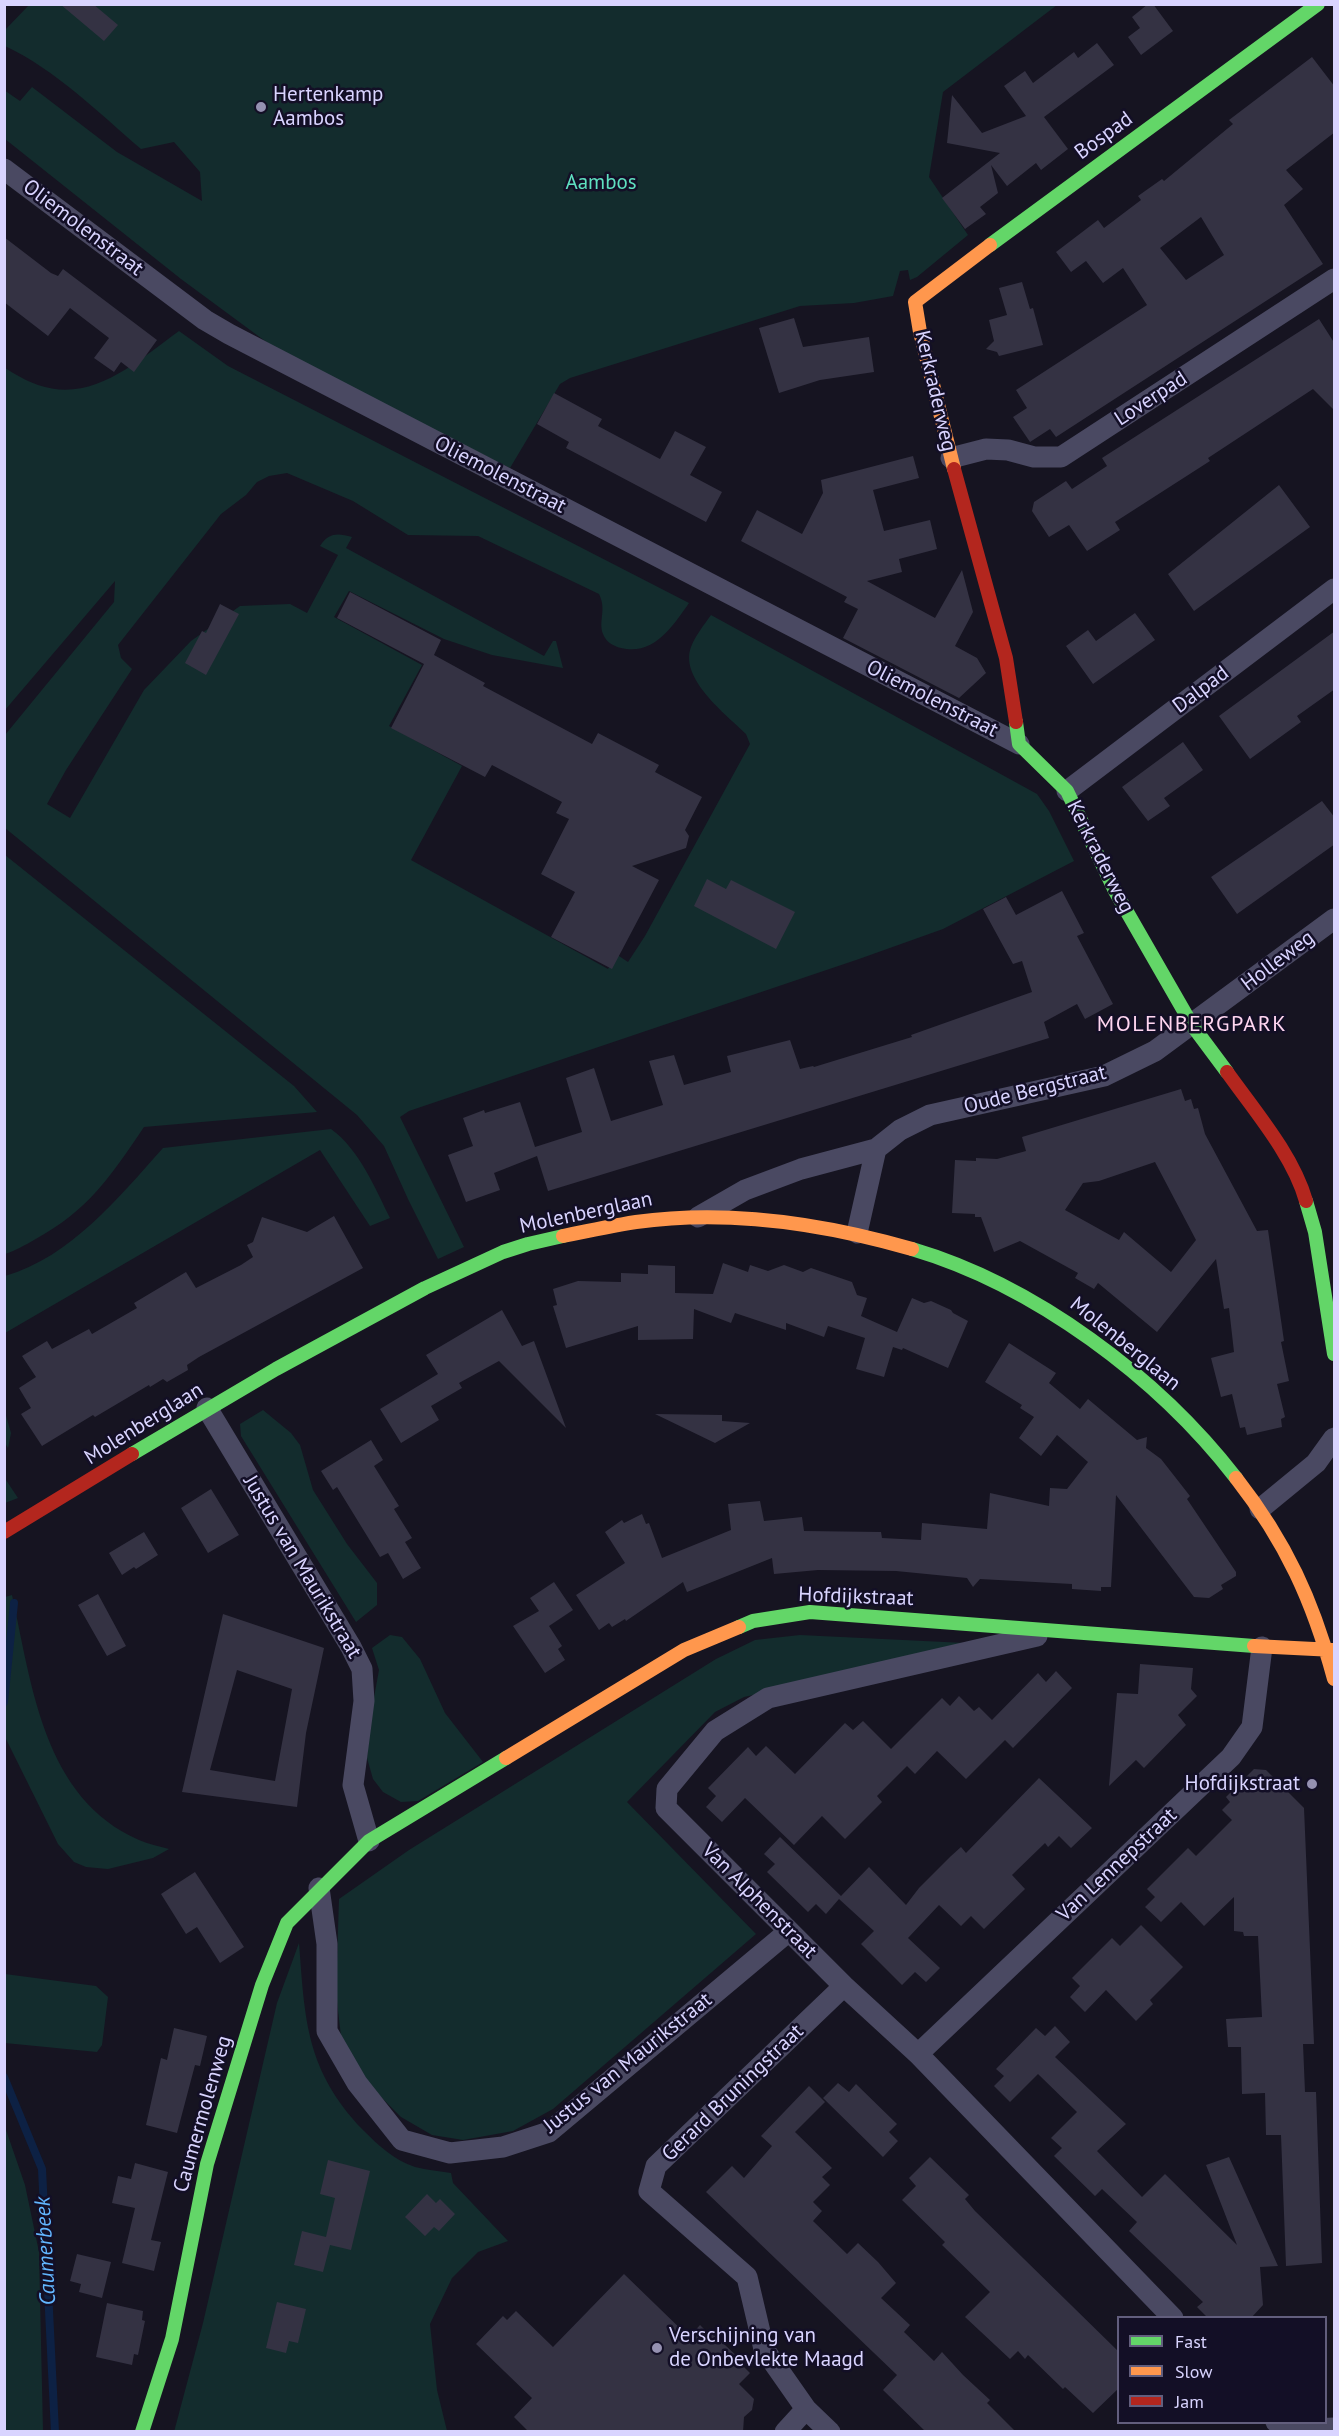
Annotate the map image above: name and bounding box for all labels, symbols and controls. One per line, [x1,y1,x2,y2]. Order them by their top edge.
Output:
place label: Hertenkamp Aambos [273,82,383,132]
marker: Hertenkamp Aambos [254,100,268,114]
street label: Bospad [1070,107,1138,165]
park label: Aambos [565,170,637,196]
street label: Oliemolenstraat [18,174,148,282]
street label: Kerkraderweg [909,328,961,454]
street label: Loverpad [1110,366,1192,432]
street label: Oliemolenstraat [430,431,570,519]
street label: Oliemolenstraat [862,655,1002,743]
street label: Dalpad [1168,661,1234,719]
street label: Kerkraderweg [1061,796,1139,918]
street label: Holleweg [1236,925,1320,997]
district label: MOLENBERGPARK [1097,1012,1287,1038]
street label: Oude Bergstraat [961,1060,1109,1120]
street label: Molenberglaan [517,1187,655,1239]
street label: Molenberglaan [1065,1292,1185,1396]
street label: Molenberglaan [80,1378,208,1470]
street label: Justus van Maurikstraat [237,1471,367,1663]
street label: Hofdijkstraat [798,1582,914,1612]
place label: Hofdijkstraat [1185,1771,1300,1797]
marker: Hofdijkstraat [1305,1777,1319,1791]
street label: Van Lennepstraat [1052,1803,1182,1927]
street label: Van Alphenstraat [696,1838,822,1964]
street label: Justus van Maurikstraat [539,1987,717,2139]
street label: Gerard Bruningstraat [657,2019,809,2167]
street label: Caumermolenweg [169,2033,237,2195]
water label: Caumerbeek [30,2196,62,2306]
legend [1117,2316,1327,2424]
place label: Verschijning van de Onbevlekte Maagd [669,2323,864,2373]
text: Fast [1175,2330,1207,2353]
marker: Verschijning van de Onbevlekte Maagd [650,2341,664,2355]
text: Slow [1175,2360,1213,2383]
text: Jam [1175,2390,1204,2413]

